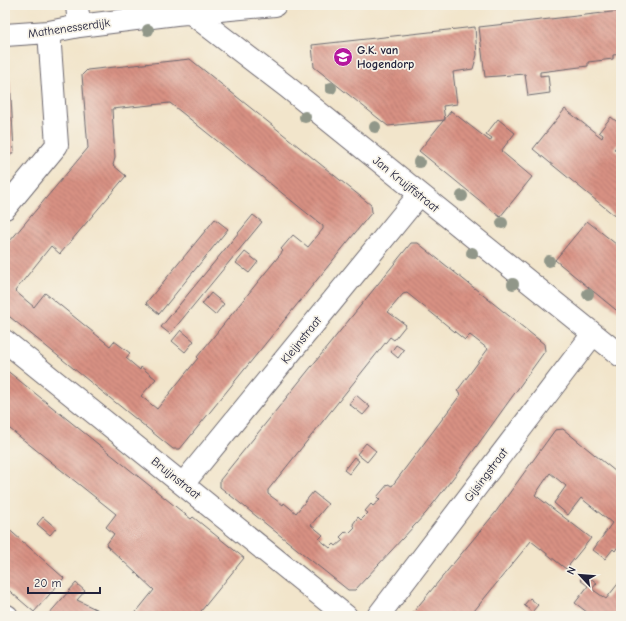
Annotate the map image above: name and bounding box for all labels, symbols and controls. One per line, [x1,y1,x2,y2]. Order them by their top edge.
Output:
street label: Mathenesserdijk [27,15,111,41]
place label: G.K. van Hogendorp [357,43,414,71]
school or university icon: G.K. van Hogendorp [332,46,354,68]
street label: Jan Kruijffstraat [370,153,442,215]
street label: Kleijnstraat [278,313,325,366]
street label: Gijsingstraat [461,445,511,505]
street label: Bruijnstraat [149,454,204,502]
north arrow [560,555,600,595]
text: N [564,565,579,577]
scale bar [28,569,100,595]
text: 20 m [34,576,62,590]

